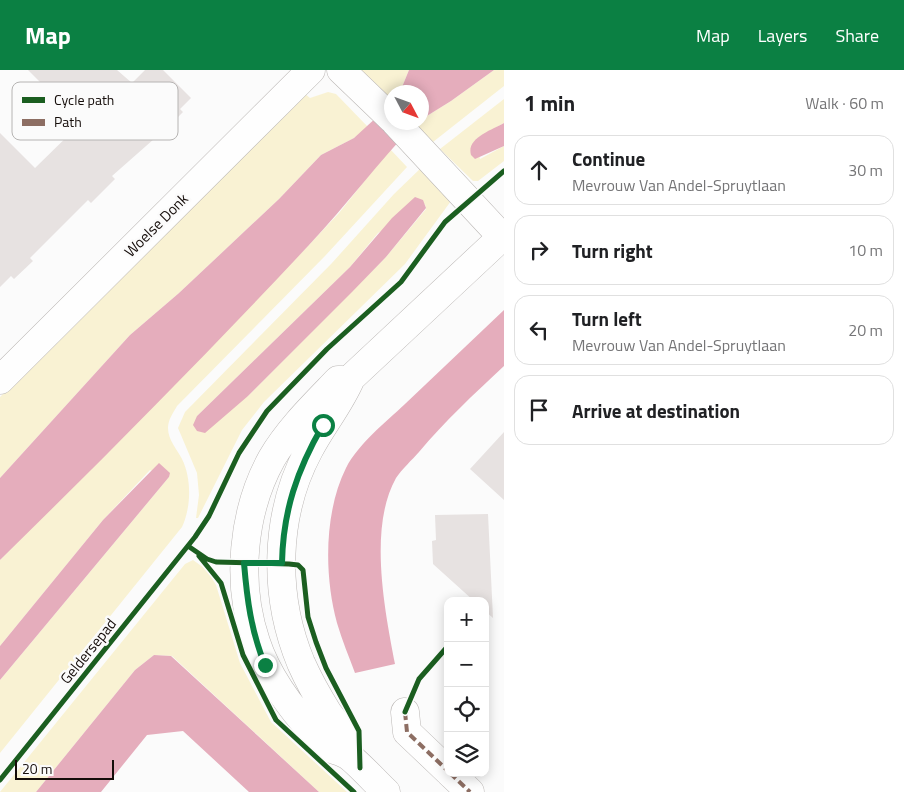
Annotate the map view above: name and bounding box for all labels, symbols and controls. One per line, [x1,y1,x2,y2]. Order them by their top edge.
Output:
text: Map [25,17,71,53]
text: Map [696,22,730,49]
text: Layers [758,22,807,49]
text: Share [835,22,879,49]
legend [12,82,178,140]
north arrow [384,85,429,130]
text: 1 min [524,87,575,119]
text: Cycle path [54,89,114,110]
text: Walk · 60 m [805,91,884,115]
text: Path [54,111,82,132]
text: Continue [572,144,645,173]
icon: ahead [525,156,553,184]
text: 30 m [848,158,883,182]
text: Mevrouw Van Andel-Spruytlaan [572,173,786,197]
street label: Woelse Donk [119,188,193,262]
icon: right [525,236,553,264]
text: Turn right [572,236,653,265]
text: 10 m [848,238,883,262]
text: Turn left [572,304,642,333]
icon: left [525,316,553,344]
text: 20 m [848,318,883,342]
text: Mevrouw Van Andel-Spruytlaan [572,333,786,357]
icon: arrive [525,396,553,424]
text: Arrive at destination [572,396,740,425]
route start [312,414,335,437]
map controls [444,597,489,777]
button: + [444,597,489,642]
street label: Geldersepad [54,613,122,689]
button: − [444,642,489,687]
route end [254,654,277,677]
button: locate [444,687,489,732]
button: layers [444,732,489,777]
scale bar [15,757,114,780]
text: 20 m [22,758,52,779]

